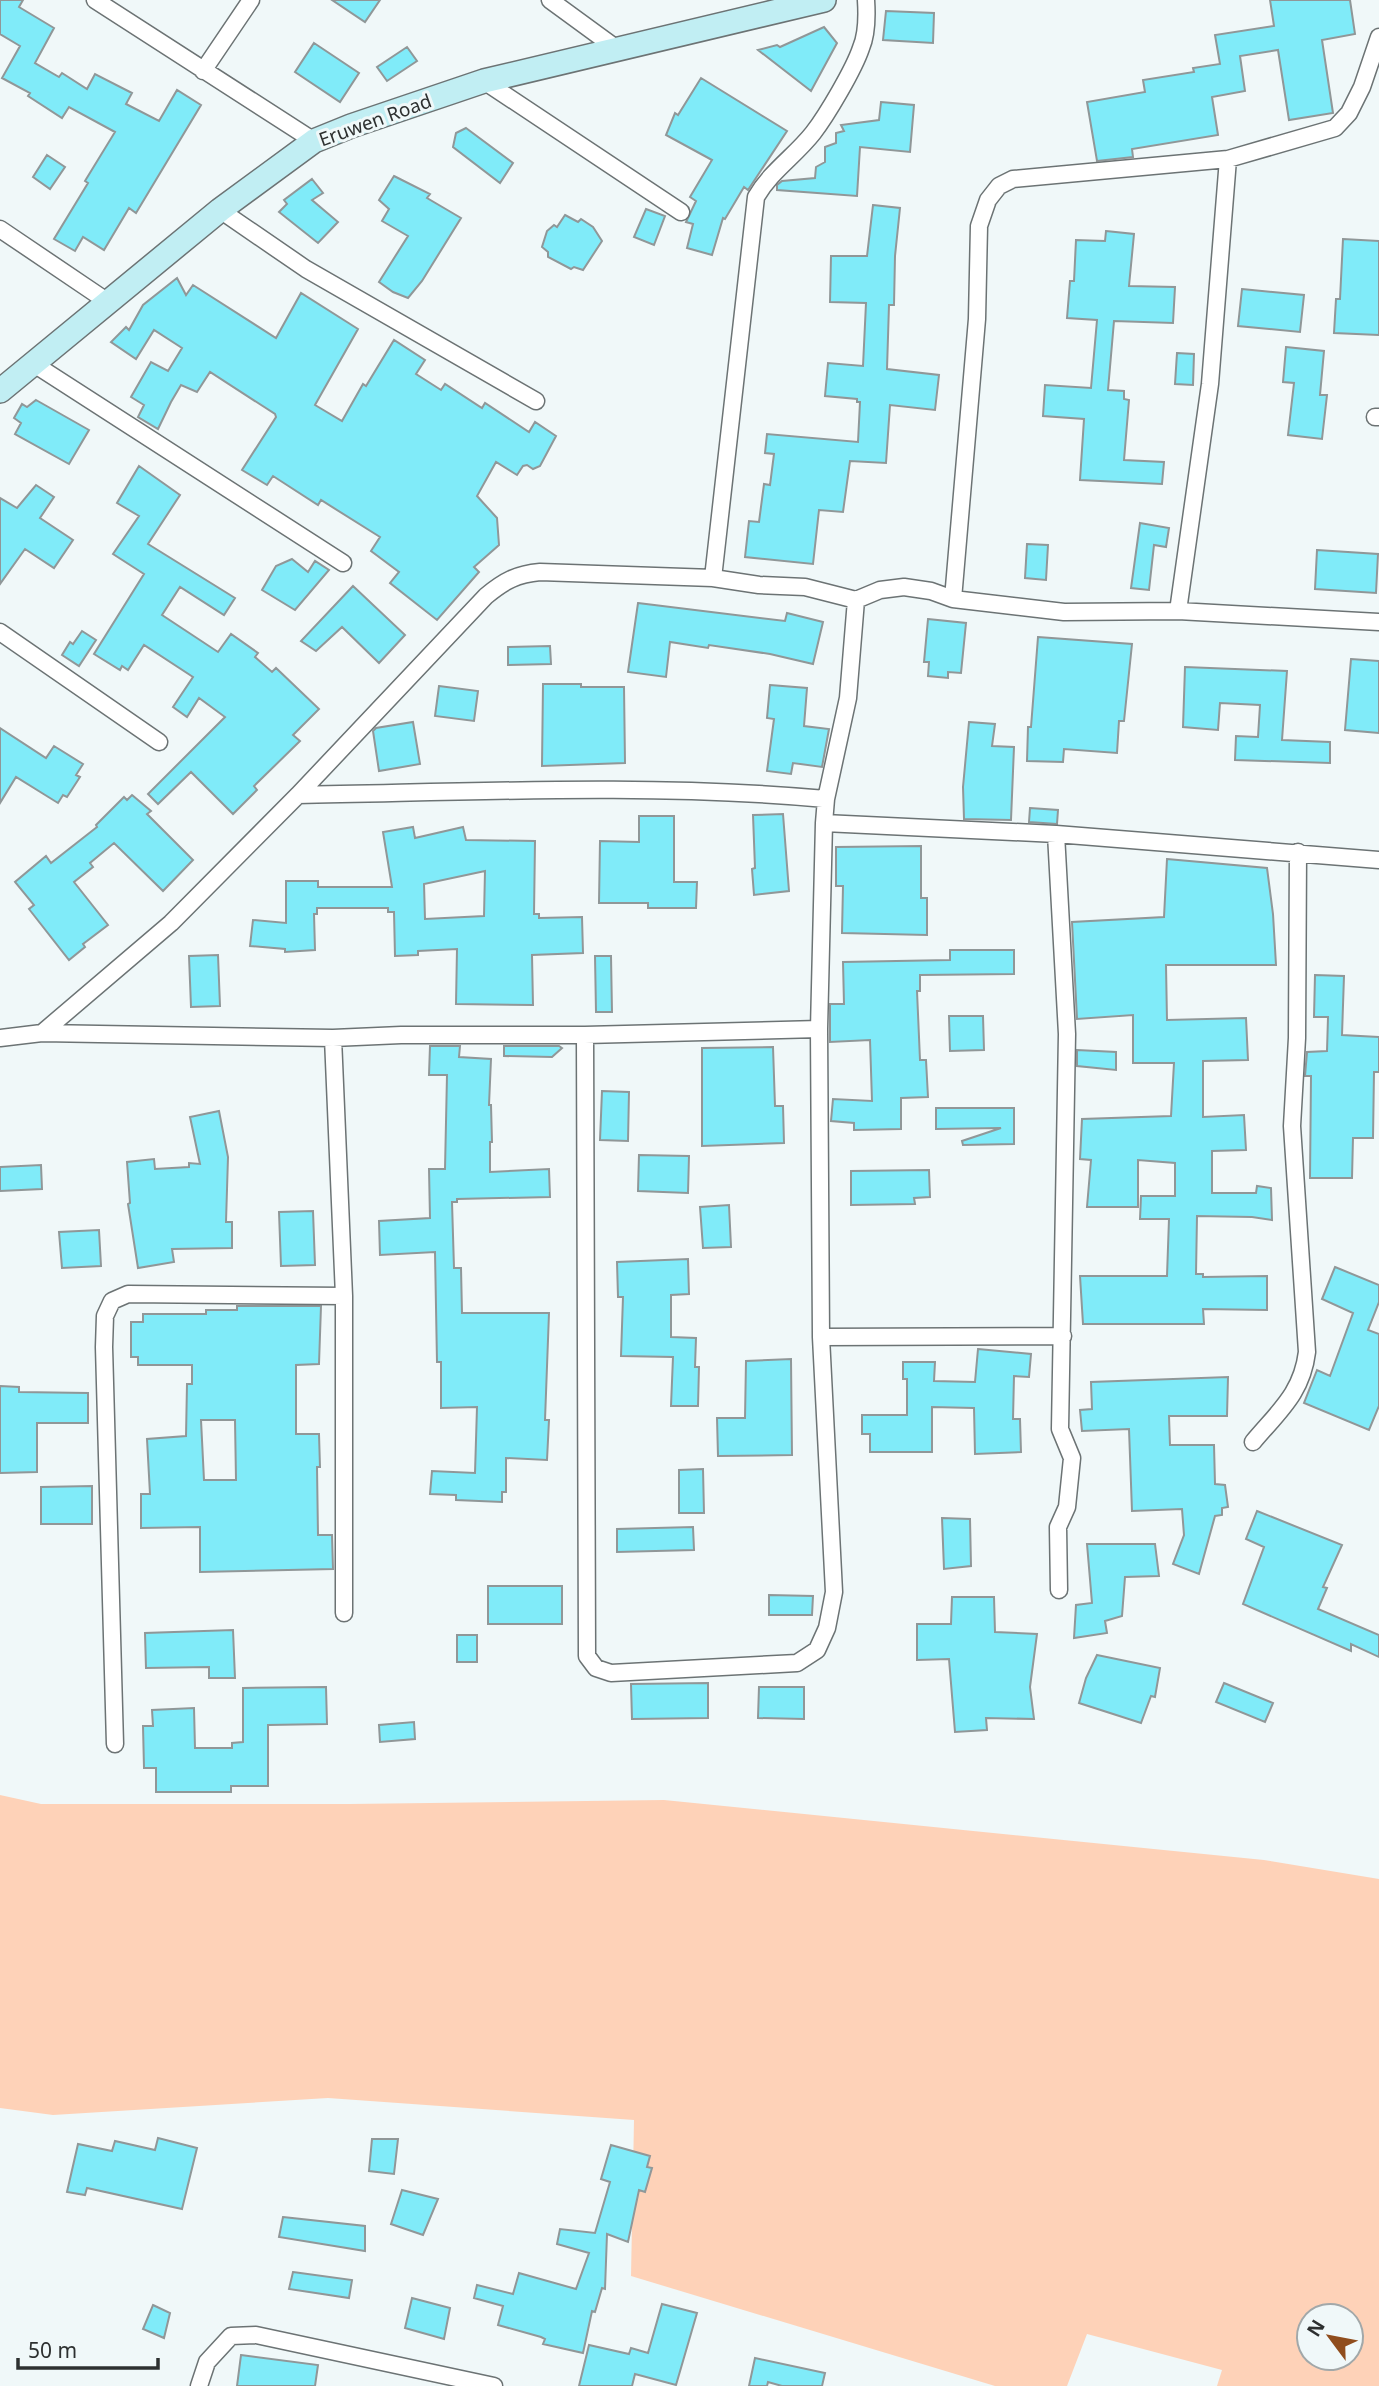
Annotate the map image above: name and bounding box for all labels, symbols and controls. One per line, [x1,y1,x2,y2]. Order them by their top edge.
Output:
street label: Eruwen Road [315,88,435,152]
north arrow [1295,2302,1365,2372]
text: N [1300,2315,1331,2341]
scale bar [18,2326,158,2370]
text: 50 m [28,2336,77,2364]

